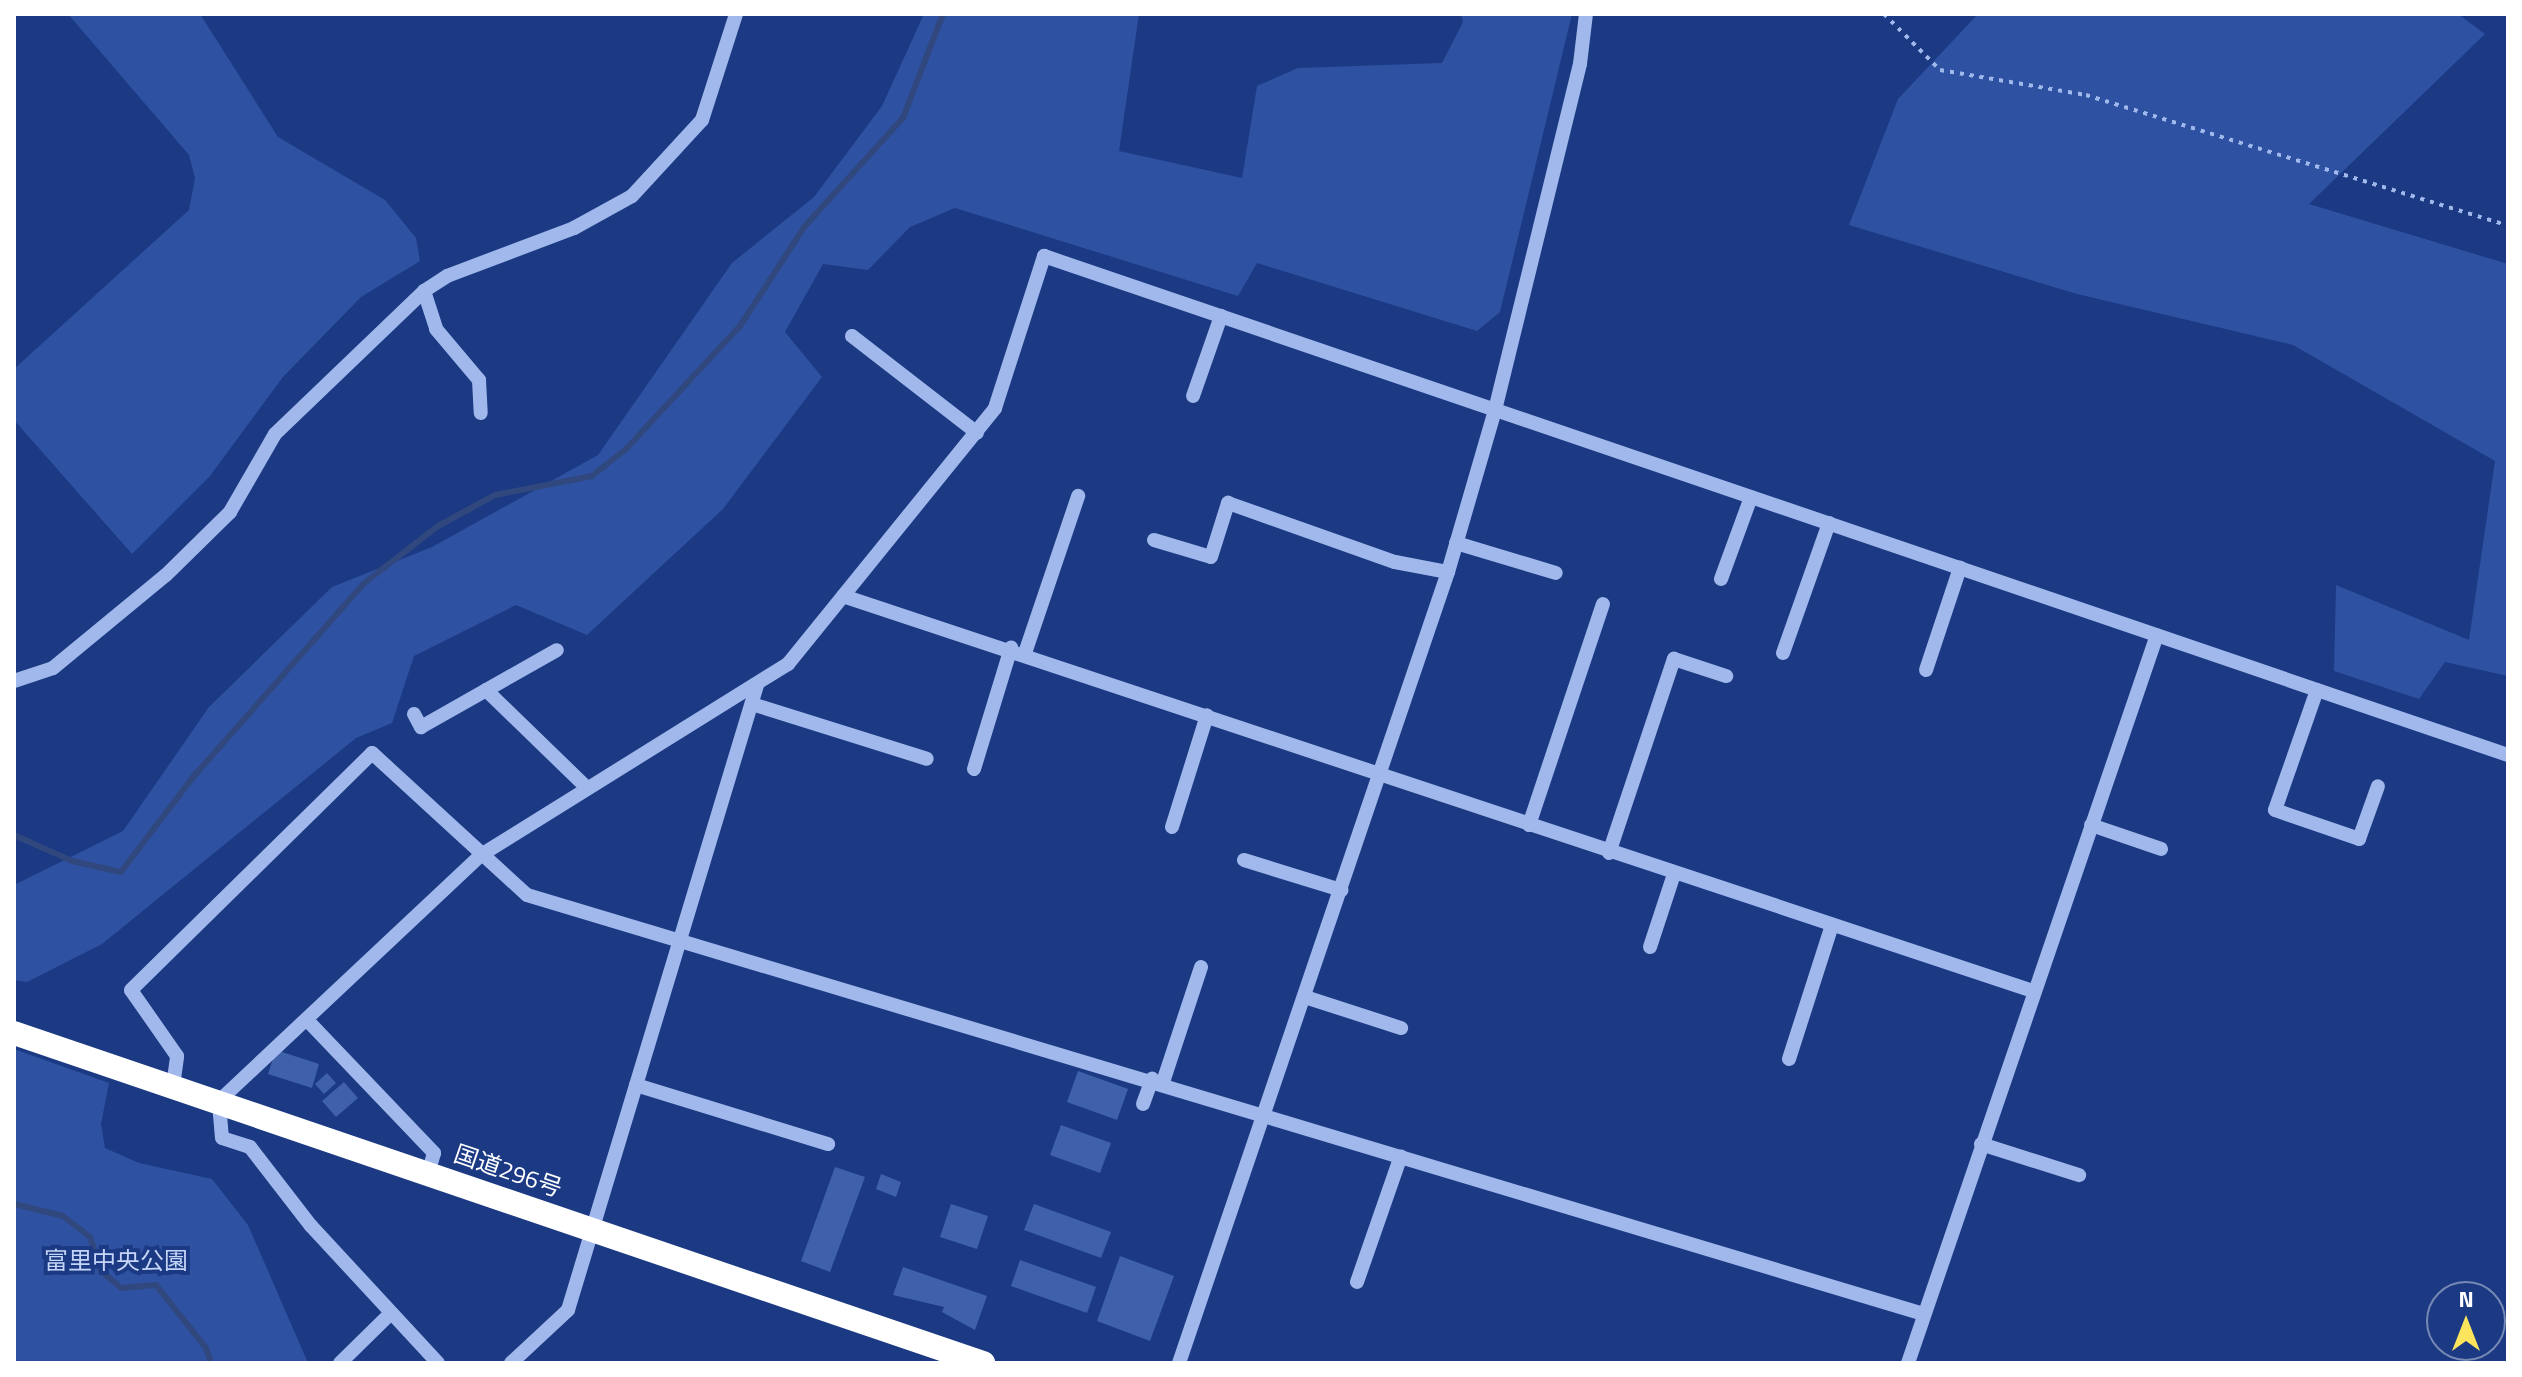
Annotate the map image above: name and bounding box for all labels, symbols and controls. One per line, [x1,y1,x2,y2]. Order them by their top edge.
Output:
street label: 国道296号 [450,1139,566,1203]
park label: 富里中央公園 [44,1247,188,1275]
north arrow [2426,1281,2506,1361]
text: N [2458,1282,2474,1316]

